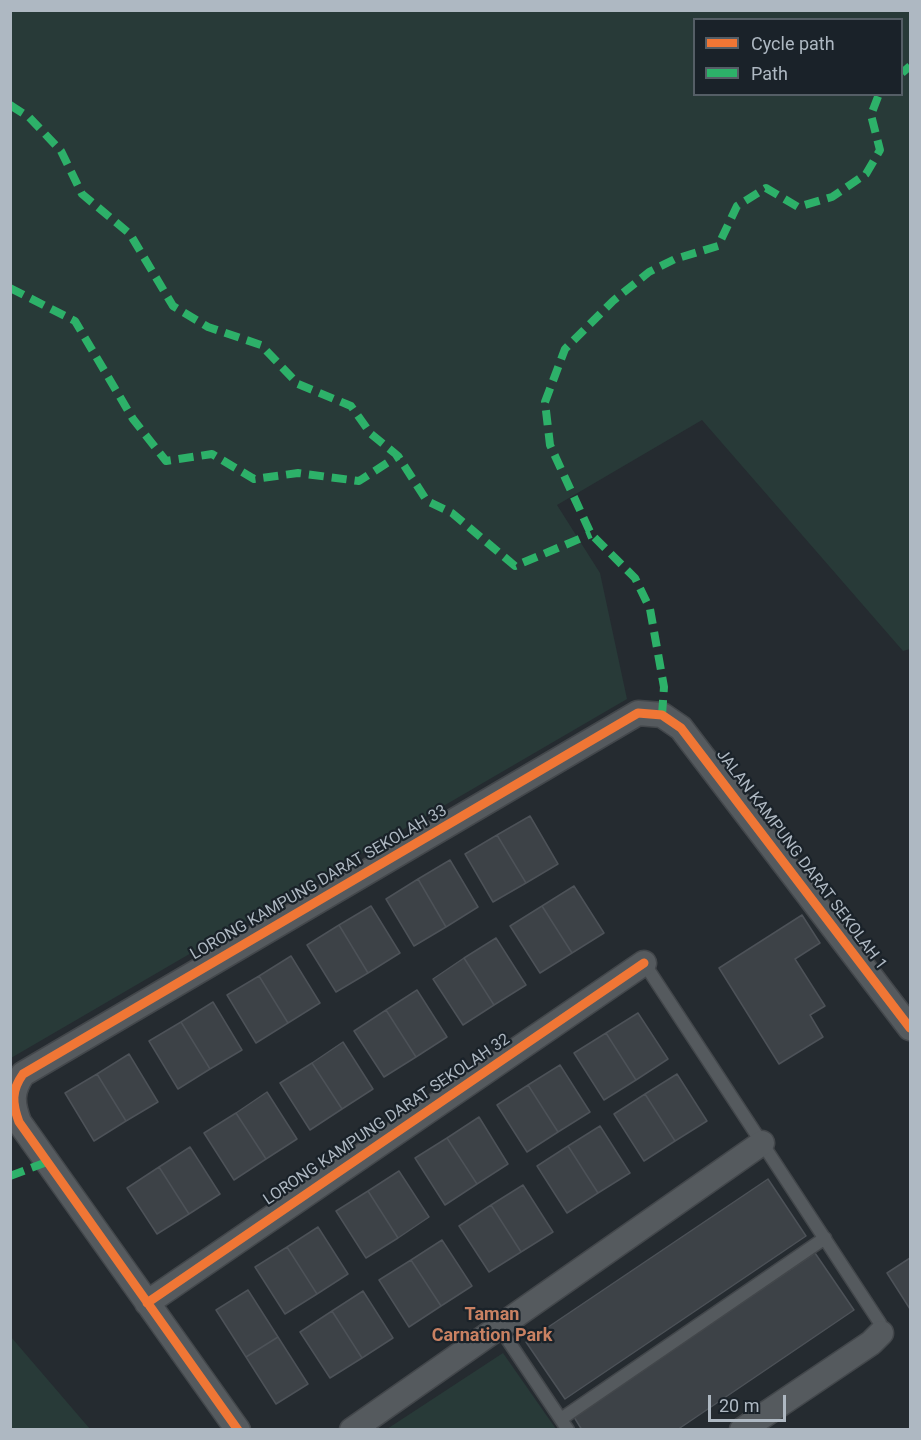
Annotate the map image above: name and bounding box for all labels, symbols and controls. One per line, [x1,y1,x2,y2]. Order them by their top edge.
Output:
legend [693,18,903,96]
text: Cycle path [751,33,835,54]
text: Path [751,63,788,84]
street label: JALAN KAMPUNG DARAT SEKOLAH 1 [712,746,890,974]
street label: LORONG KAMPUNG DARAT SEKOLAH 33 [187,801,451,965]
street label: LORONG KAMPUNG DARAT SEKOLAH 32 [260,1030,514,1210]
district label: Taman Carnation Park [432,1304,552,1346]
scale bar [711,1383,789,1421]
text: 20 m [719,1395,759,1416]

